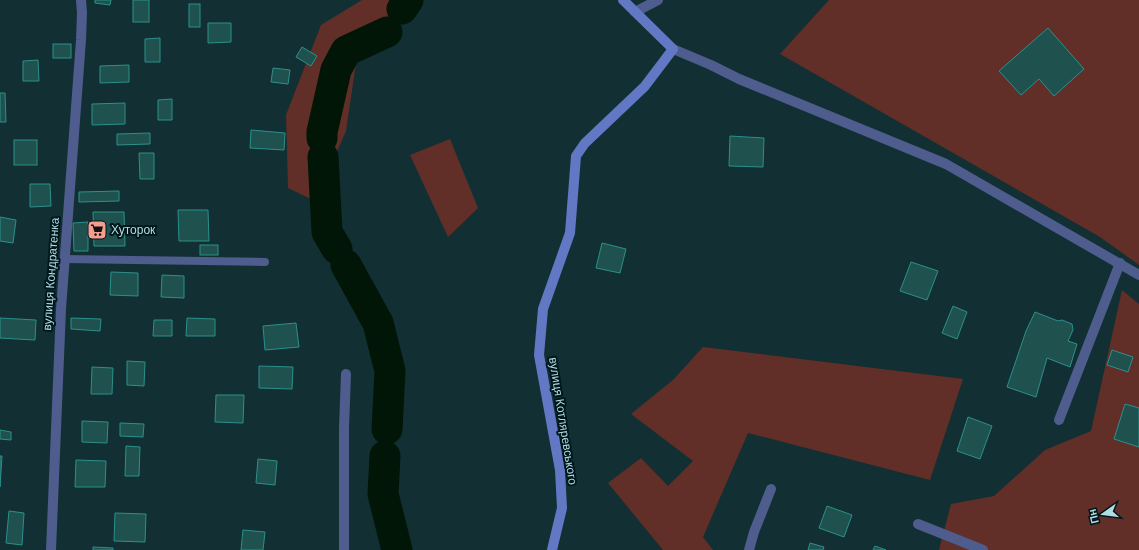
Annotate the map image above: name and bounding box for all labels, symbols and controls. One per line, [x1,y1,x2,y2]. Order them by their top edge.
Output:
street label: вулиця Кондратенка [39,217,63,331]
supermarket icon: Хуторок [86,219,108,241]
place label: Хуторок [111,222,156,238]
street label: вулиця Котляревського [545,356,581,486]
north arrow [1083,494,1123,534]
text: Пн [1085,508,1102,525]

